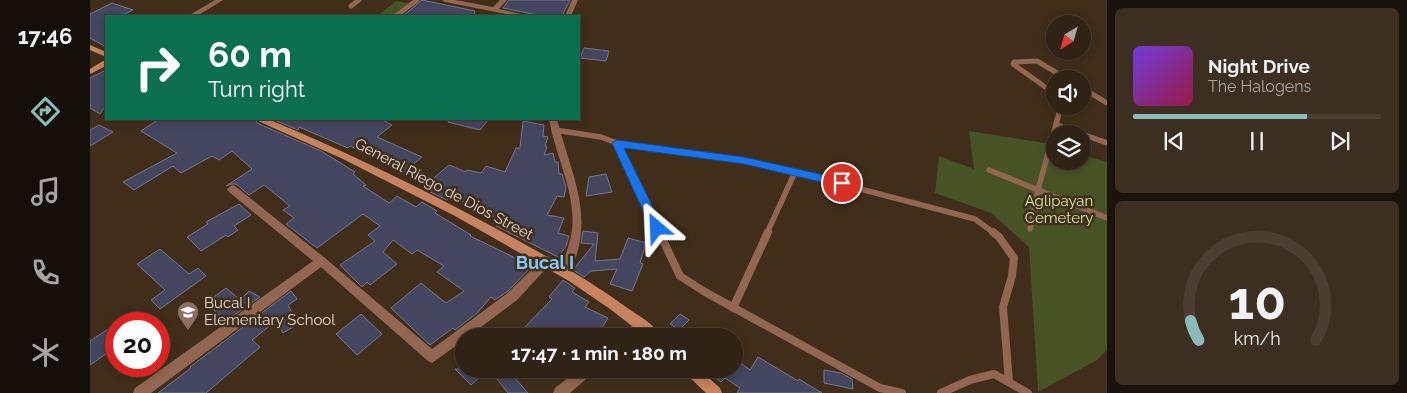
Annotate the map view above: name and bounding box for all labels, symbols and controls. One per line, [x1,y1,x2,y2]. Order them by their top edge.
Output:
north arrow [1046,15,1091,60]
map controls [1046,15,1091,170]
text: 17:46 [18,23,72,49]
text: 60 m [208,34,292,75]
icon: right [125,35,190,100]
text: Night Drive [1208,55,1310,77]
button: sound [1046,70,1091,115]
text: Turn right [208,76,305,102]
text: The Halogens [1208,77,1311,96]
icon: directions [28,94,63,129]
button: layers [1046,125,1091,170]
icon: previous [1160,127,1188,155]
icon: pause [1243,127,1271,155]
icon: next [1326,127,1354,155]
street label: General Riego de Dios Street [352,134,536,244]
pin [821,162,863,204]
icon: arrive [828,169,856,197]
icon: music [28,174,63,209]
park label: Aglipayan Cemetery [1025,192,1093,227]
position arrow [630,201,682,253]
district label: Bucal I [516,252,574,273]
icon: phone [28,255,63,290]
text: 10 [1228,270,1286,331]
place label: Bucal I Elementary School [204,294,336,329]
school or university icon: Bucal I Elementary School [176,300,200,331]
speed limit sign: 20 [105,312,170,377]
text: km/h [1233,328,1281,349]
icon: climate [28,335,63,370]
text: 17:47 · 1 min · 180 m [511,342,687,364]

